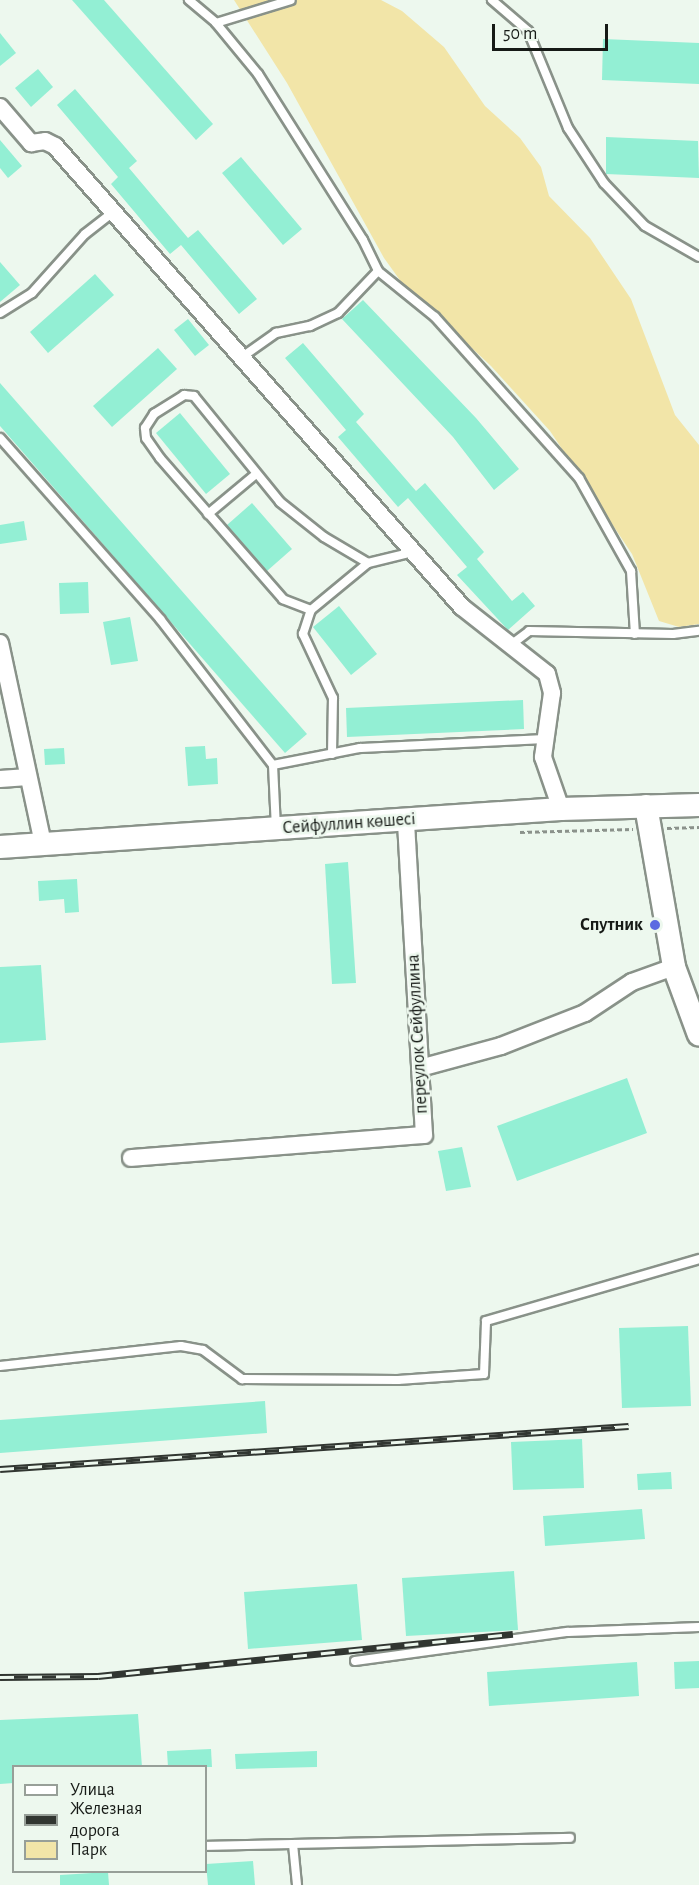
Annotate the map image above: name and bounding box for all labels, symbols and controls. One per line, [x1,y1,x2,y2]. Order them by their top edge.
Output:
scale bar [495,12,610,50]
text: 50 m [503,25,537,43]
street label: Сейфуллин көшесі [282,809,416,839]
place label: Спутник [580,914,643,936]
marker: Спутник [648,918,662,932]
street label: переулок Сейфуллина [403,954,433,1114]
legend [12,1765,207,1873]
text: Улица [70,1781,115,1799]
text: Железная дорога [70,1800,142,1840]
text: Парк [70,1841,107,1859]

